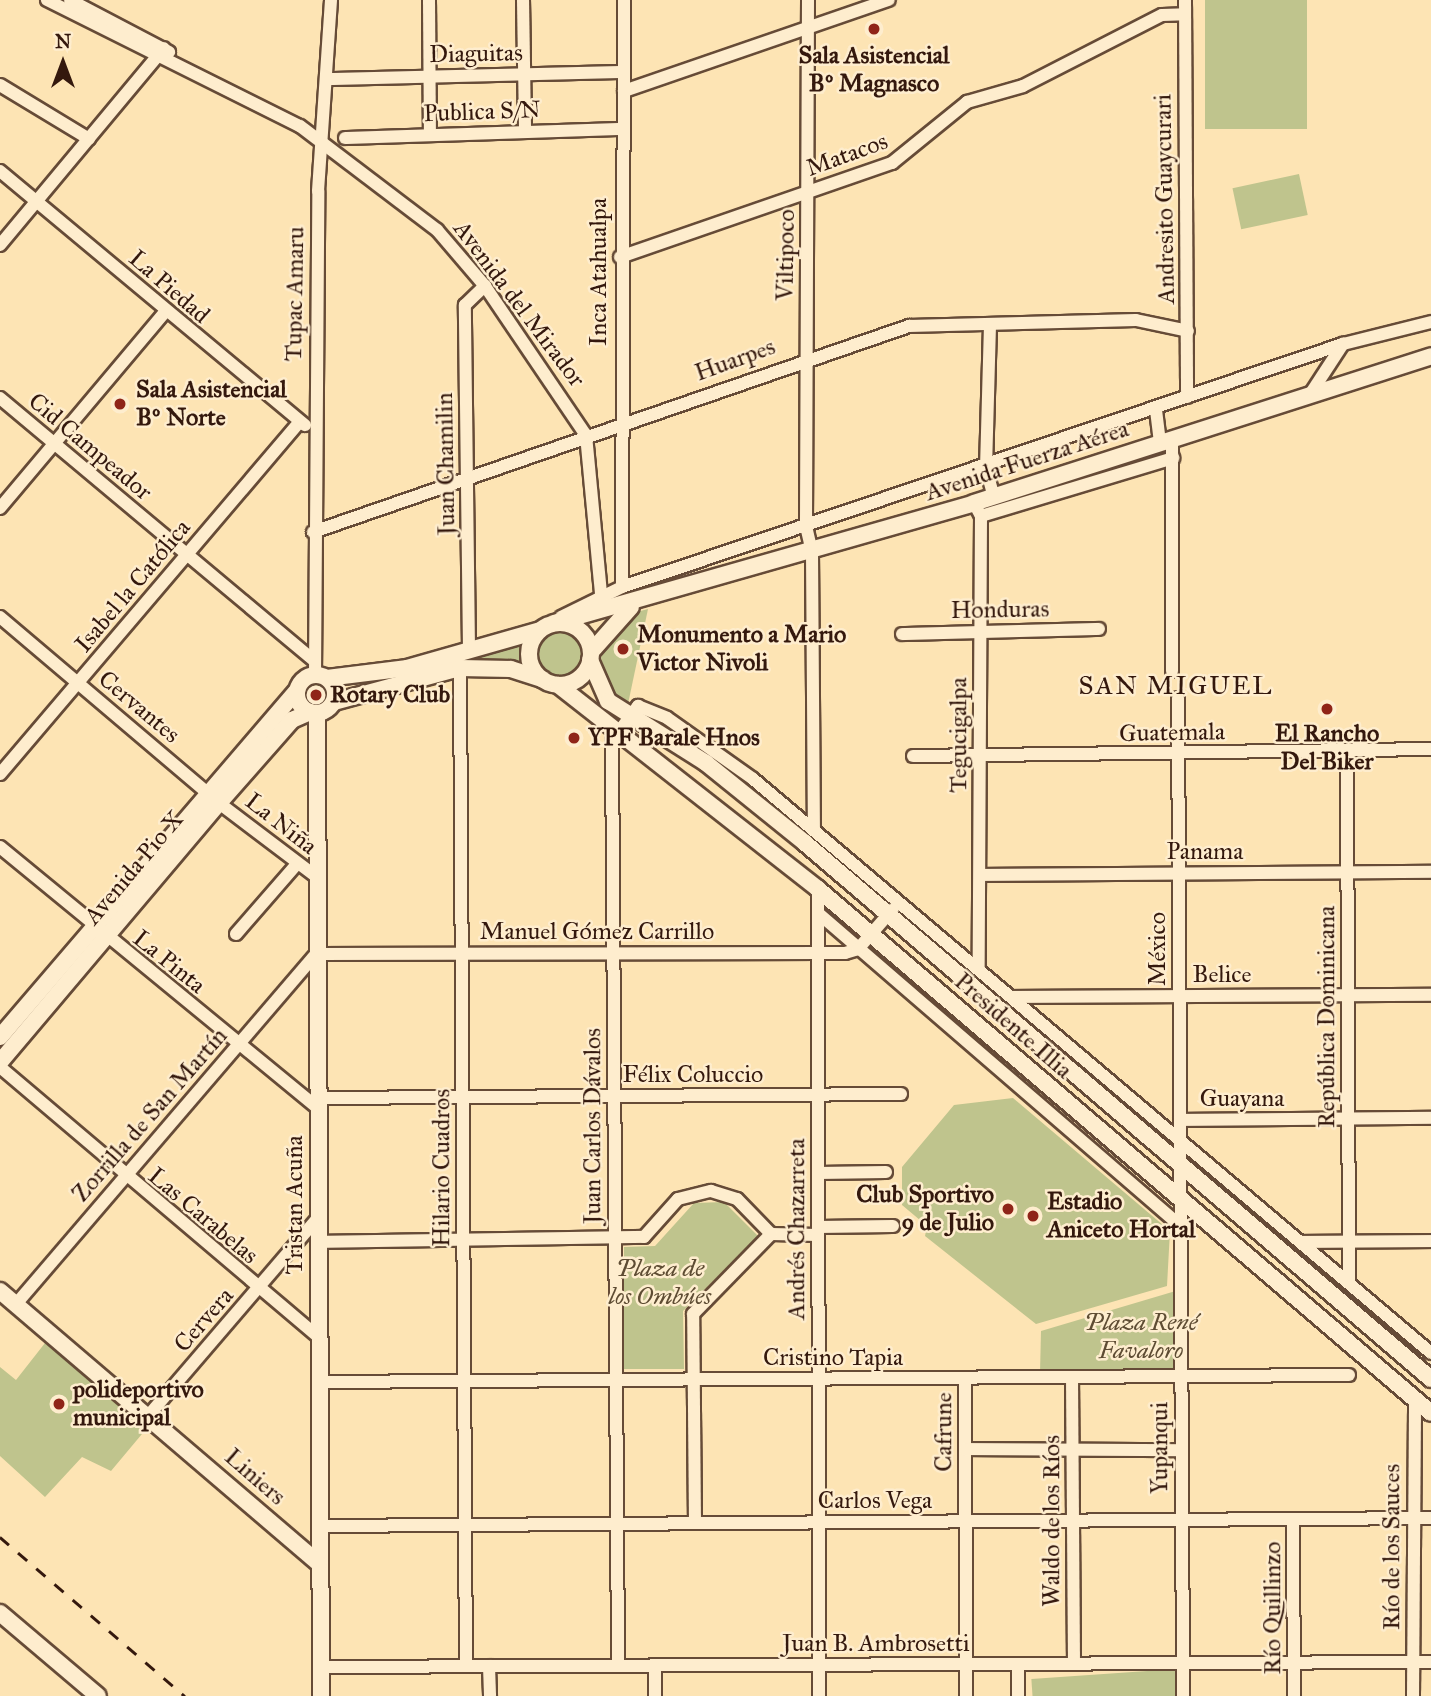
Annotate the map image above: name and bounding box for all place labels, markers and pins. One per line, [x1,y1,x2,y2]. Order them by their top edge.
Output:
marker: Sala Asistencial Bº Magnasco [864,19,884,39]
place label: Sala Asistencial Bº Magnasco [799,42,949,98]
place label: Sala Asistencial Bº Norte [136,376,287,432]
marker: Sala Asistencial Bº Norte [110,394,130,414]
place label: Monumento a Mario Victor Nivoli [637,621,846,677]
marker: Monumento a Mario Victor Nivoli [615,641,631,657]
place label: Rotary Club [330,681,450,709]
marker: Rotary Club [308,687,324,703]
marker: El Rancho Del Biker [1319,701,1335,717]
place label: El Rancho Del Biker [1275,720,1379,776]
place label: YPF Barale Hnos [588,724,760,752]
marker: YPF Barale Hnos [566,730,582,746]
place label: Club Sportivo 9 de Julio [856,1181,994,1237]
place label: Estadio Aniceto Hortal [1047,1188,1196,1244]
marker: Club Sportivo 9 de Julio [1000,1201,1016,1217]
marker: Estadio Aniceto Hortal [1025,1208,1041,1224]
place label: polideportivo municipal [73,1376,204,1432]
marker: polideportivo municipal [51,1396,67,1412]

